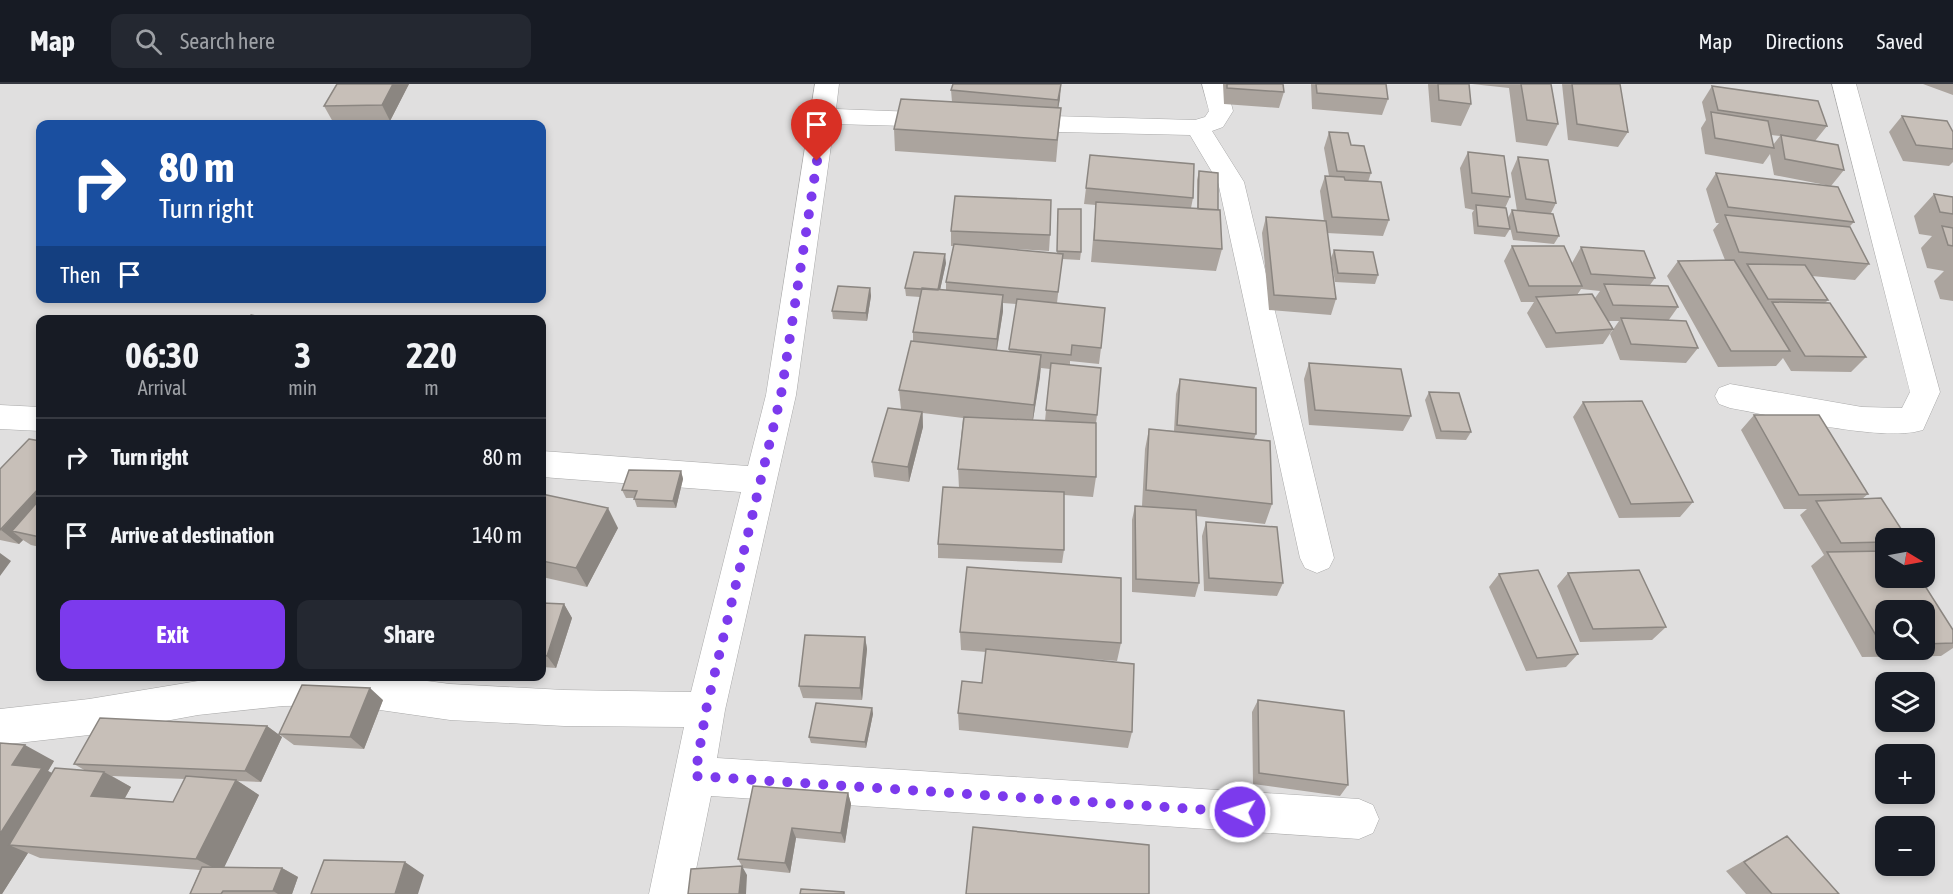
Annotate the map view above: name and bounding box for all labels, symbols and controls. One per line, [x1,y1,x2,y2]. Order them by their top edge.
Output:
search box [111,14,531,68]
text: Map [30,25,75,57]
icon: search [132,25,165,58]
text: Search here [180,28,275,54]
text: Map [1698,29,1732,53]
text: Directions [1765,29,1844,53]
text: Saved [1877,29,1923,53]
pin [791,99,842,161]
icon: arrive [800,108,833,141]
text: 80 m [159,143,234,191]
icon: right [60,144,138,222]
text: Turn right [159,193,254,224]
icon: arrive [113,258,146,291]
text: Then [60,262,101,288]
text: 06:30 [125,334,199,376]
text: 3 [294,334,311,376]
text: 220 [406,334,457,376]
text: Arrival [138,376,187,399]
text: min [288,376,317,399]
text: m [424,376,439,399]
icon: right [60,441,93,474]
text: Turn right [111,444,188,470]
text: 80 m [482,444,522,470]
icon: arrive [60,519,93,552]
text: Arrive at destination [111,522,274,548]
text: 140 m [472,522,522,548]
north arrow [1875,528,1935,588]
map controls [1875,528,1935,876]
button: Exit [60,600,285,669]
button: Share [297,600,522,669]
button: search [1875,600,1935,660]
button: layers [1875,672,1935,732]
button: + [1875,744,1935,804]
position arrow [1208,780,1272,844]
button: − [1875,816,1935,876]

